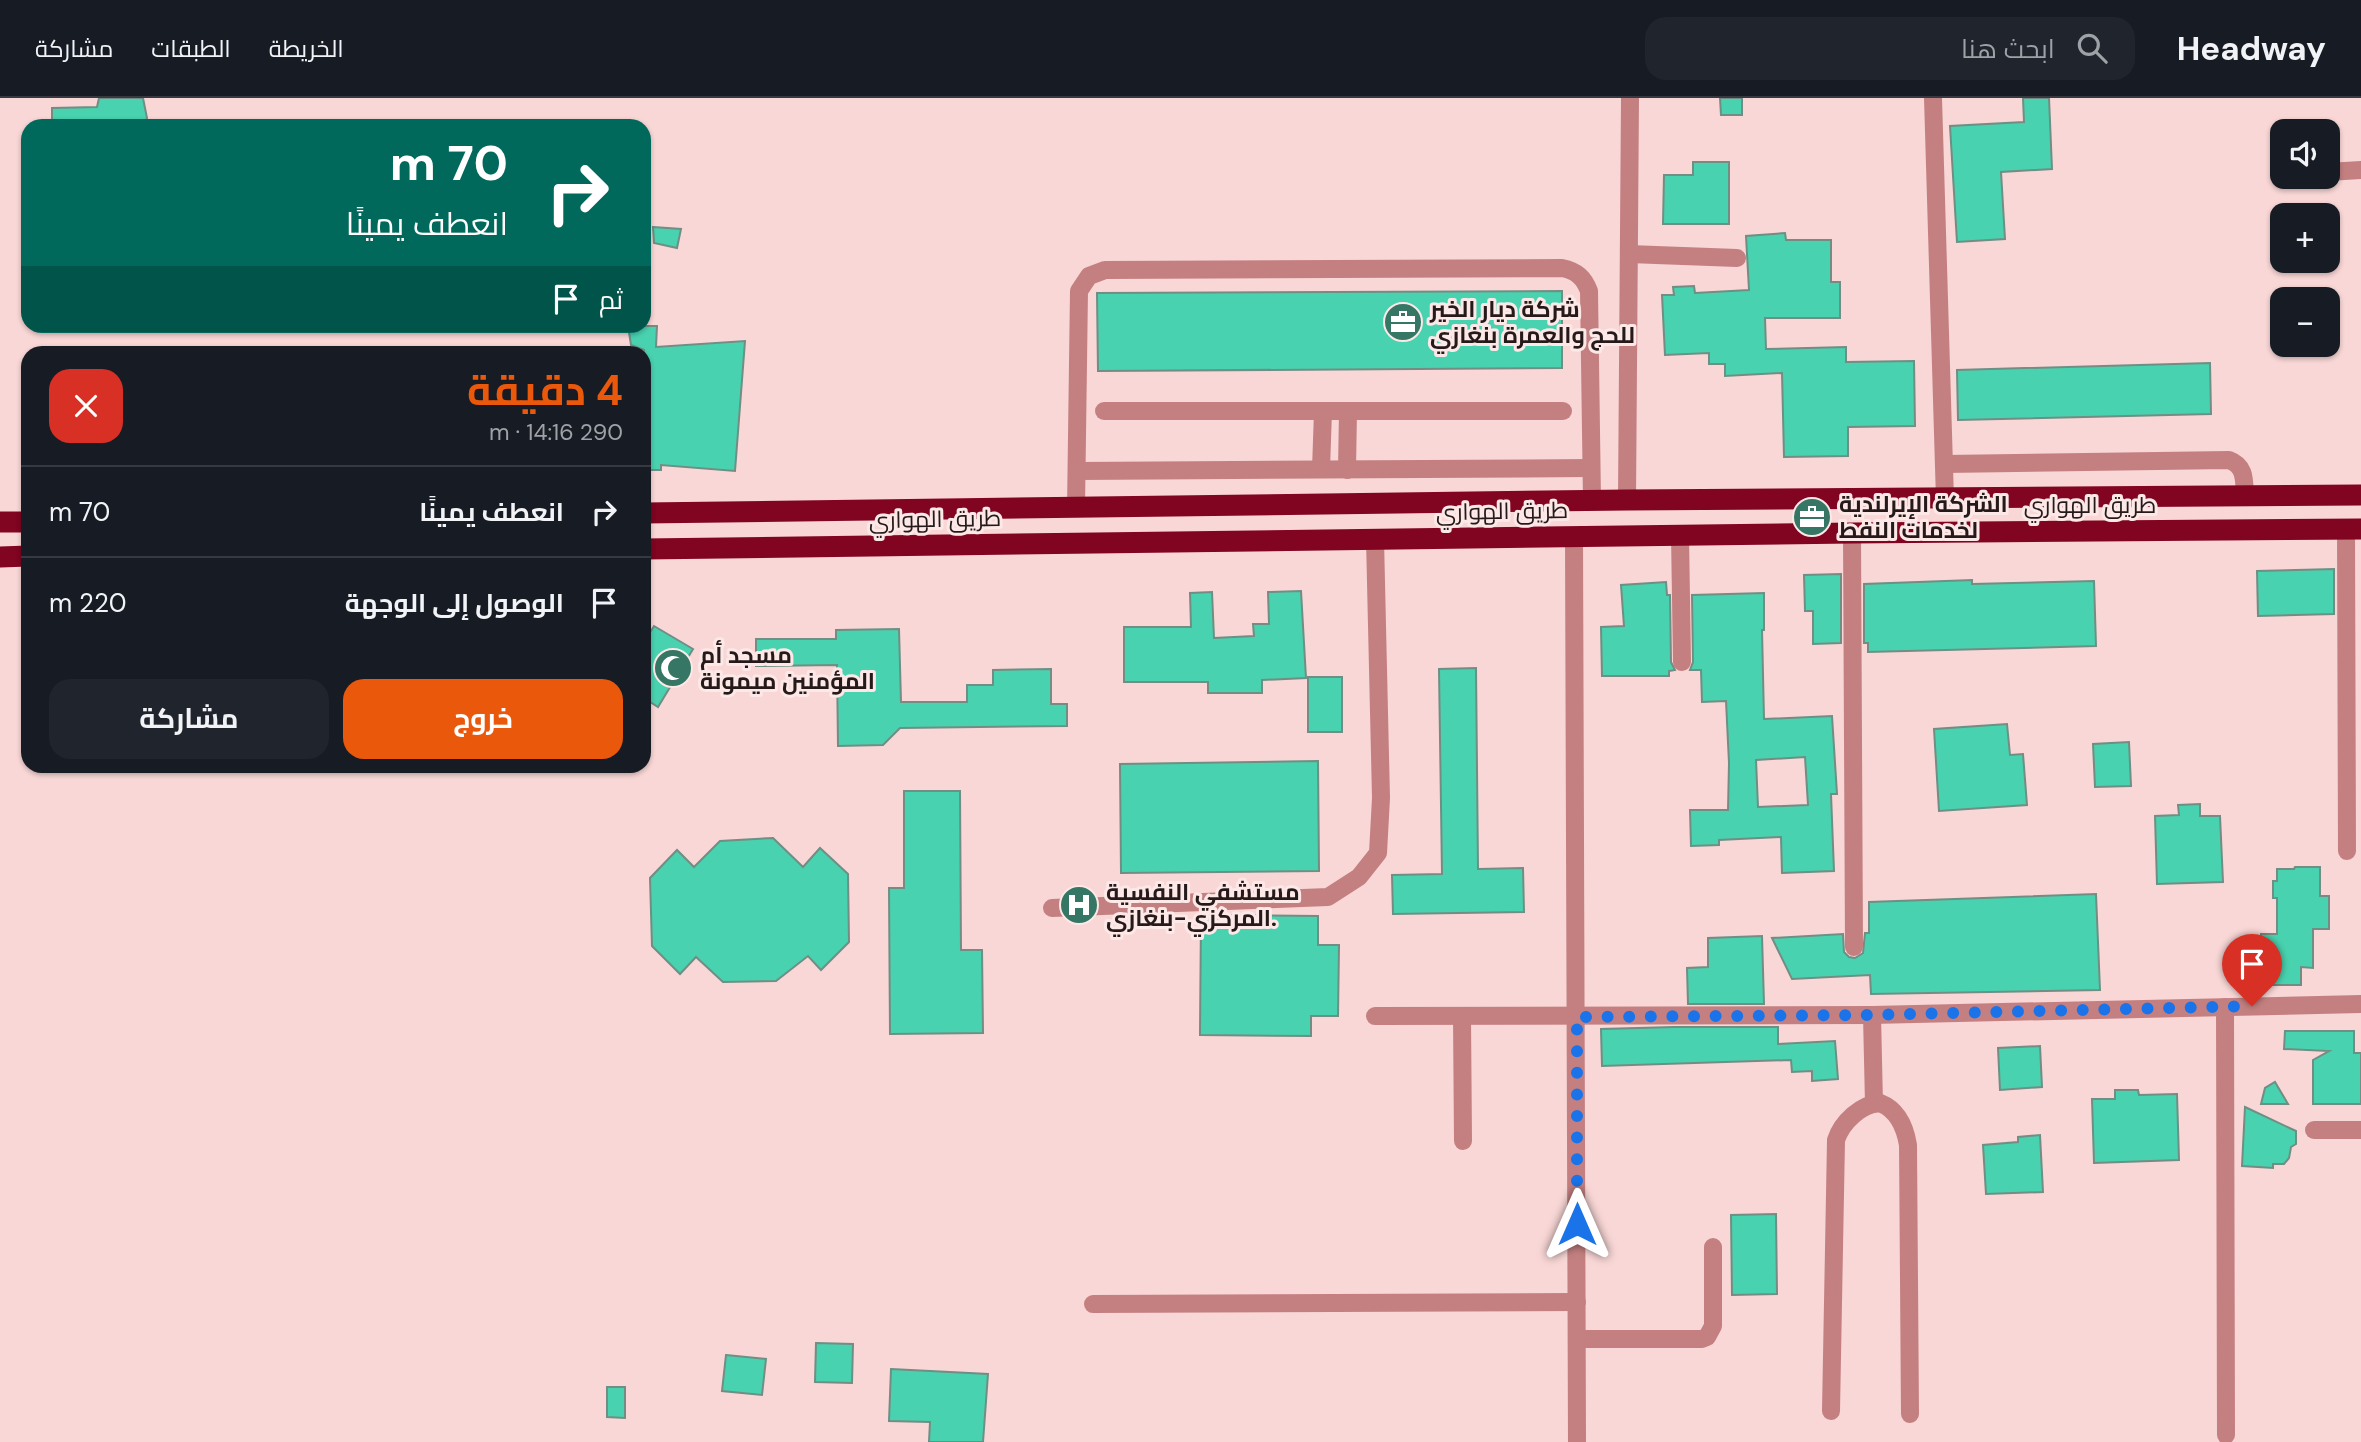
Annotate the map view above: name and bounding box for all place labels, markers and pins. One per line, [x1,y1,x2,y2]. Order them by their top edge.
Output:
place label: شركة ديار الخير للحج والعمرة بنغازي [1429,294,1635,354]
office icon: شركة ديار الخير للحج والعمرة بنغازي [1382,301,1424,343]
place label: الشركة الإيرلندية لخدمات النفط [1839,489,2008,545]
office icon: الشركة الإيرلندية لخدمات النفط [1791,496,1833,538]
place label: مسجد أم المؤمنين ميمونة [700,640,875,696]
mosque icon: مسجد أم المؤمنين ميمونة [652,647,694,689]
place label: مستشفي النفسية المركزي-بنغازي. [1106,877,1300,937]
hospital icon: مستشفي النفسية المركزي-بنغازي. [1058,884,1100,926]
pin [2222,934,2282,1006]

